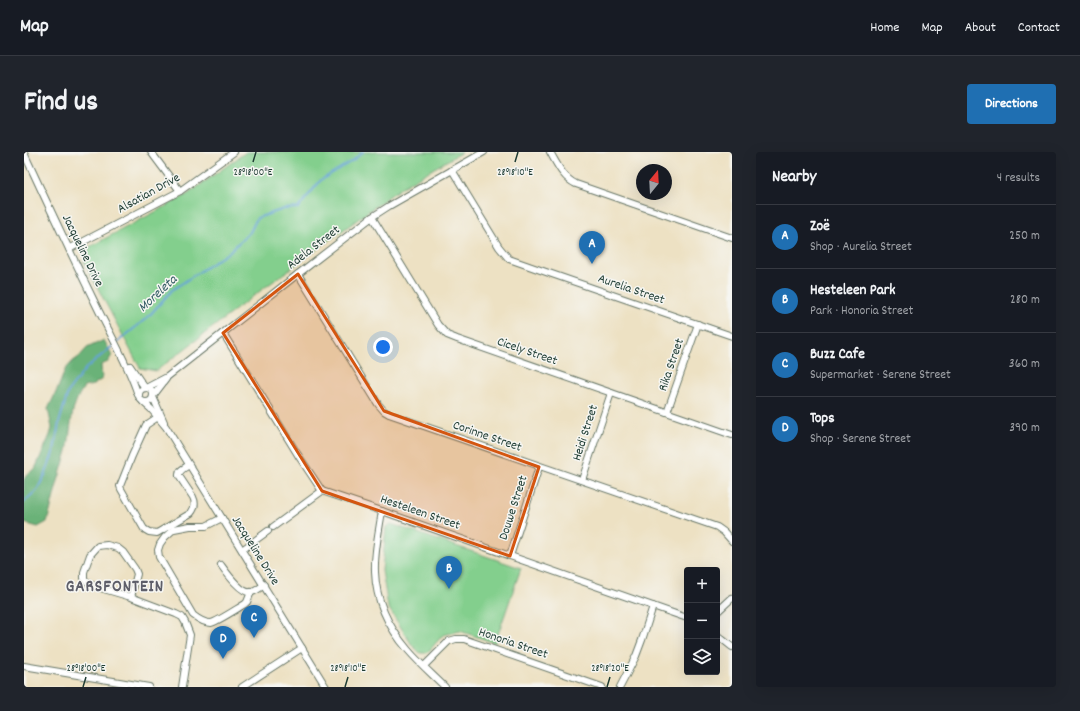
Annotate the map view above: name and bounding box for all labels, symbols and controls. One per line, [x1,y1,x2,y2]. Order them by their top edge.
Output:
text: Map [20,14,49,41]
text: Home [870,18,899,38]
text: Map [921,18,943,38]
text: About [965,18,996,38]
text: Contact [1018,18,1060,38]
text: Find us [24,84,98,124]
button: Directions [967,84,1056,124]
north arrow [636,164,672,200]
text: 28°18'00"E [234,166,273,180]
text: 28°18'10"E [497,166,533,180]
text: Nearby [772,166,816,190]
street label: Alsatian Drive [114,169,184,219]
text: 4 results [997,169,1040,188]
street label: Jacqueline Drive [56,212,108,291]
text: Zoë [810,216,830,238]
street label: Adela Street [283,221,345,275]
text: A [781,227,789,246]
text: 250 m [1009,227,1040,246]
pin: A [579,231,605,264]
text: Shop · Aurelia Street [810,238,912,257]
water label: Moreleta [134,270,183,317]
street label: Aurelia Street [595,270,667,310]
text: Hesteleen Park [810,280,895,302]
text: B [782,291,788,310]
text: 280 m [1010,291,1040,310]
text: Park · Honoria Street [810,302,913,321]
street label: Cicely Street [494,333,560,371]
street label: Rika Street [654,336,690,394]
your location [373,337,393,357]
text: Buzz Cafe [810,344,865,366]
text: C [782,355,788,374]
text: 360 m [1009,355,1040,374]
text: Supermarket · Serene Street [810,366,951,385]
street label: Heidi Street [568,402,604,463]
text: Tops [810,408,835,430]
street label: Corinne Street [450,416,524,458]
text: D [782,419,788,438]
text: 390 m [1009,419,1040,438]
text: Shop · Serene Street [810,430,911,449]
street label: Douwe Street [495,473,533,543]
street label: Hesteleen Street [377,490,463,536]
street label: Jacqueline Drive [226,513,284,590]
pin: B [436,556,462,589]
map controls [684,567,720,675]
button: + [684,567,720,603]
district label: GARSFONTEIN [66,576,164,600]
button: − [684,603,720,639]
pin: C [241,605,267,638]
street label: Honoria Street [476,623,550,665]
pin: D [210,626,236,659]
button: layers [684,639,720,675]
text: 28°18'00"E [67,662,106,676]
text: 28°18'10"E [330,662,366,676]
text: 28°18'20"E [591,662,629,676]

